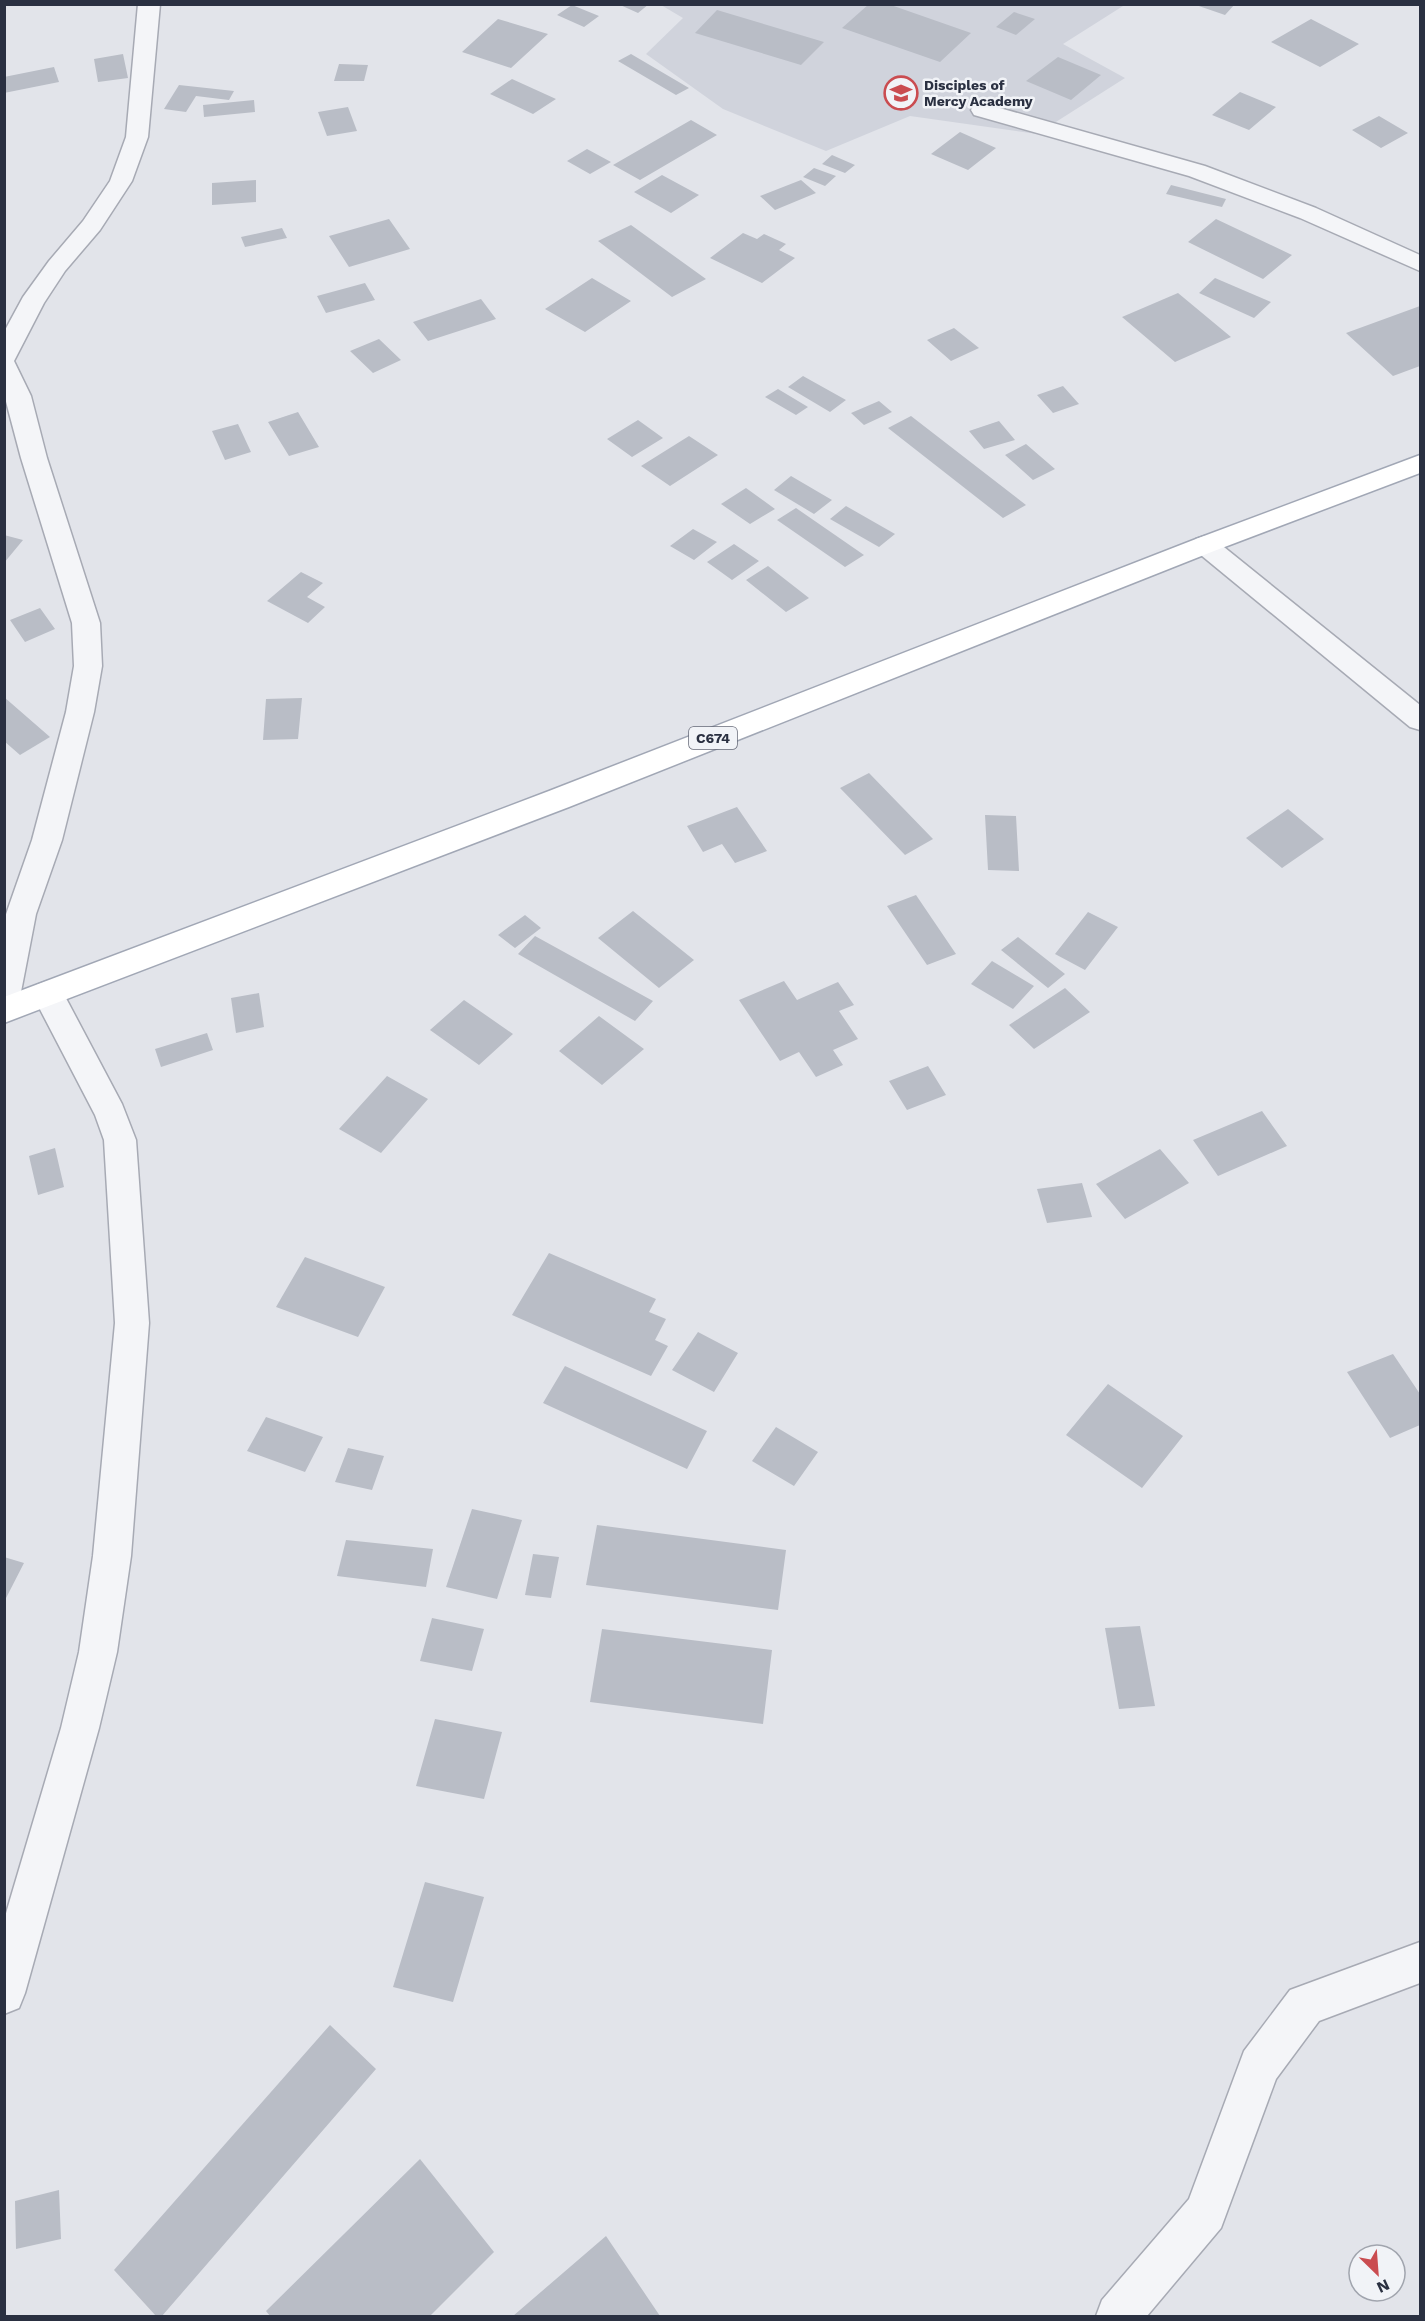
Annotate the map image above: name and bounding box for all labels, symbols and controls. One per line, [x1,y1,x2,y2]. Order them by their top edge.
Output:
school or university icon: Disciples of Mercy Academy [883,75,919,111]
place label: Disciples of Mercy Academy [924,77,1033,109]
road number: C674 [689,727,737,749]
north arrow [1347,2243,1407,2303]
text: N [1374,2275,1393,2297]

